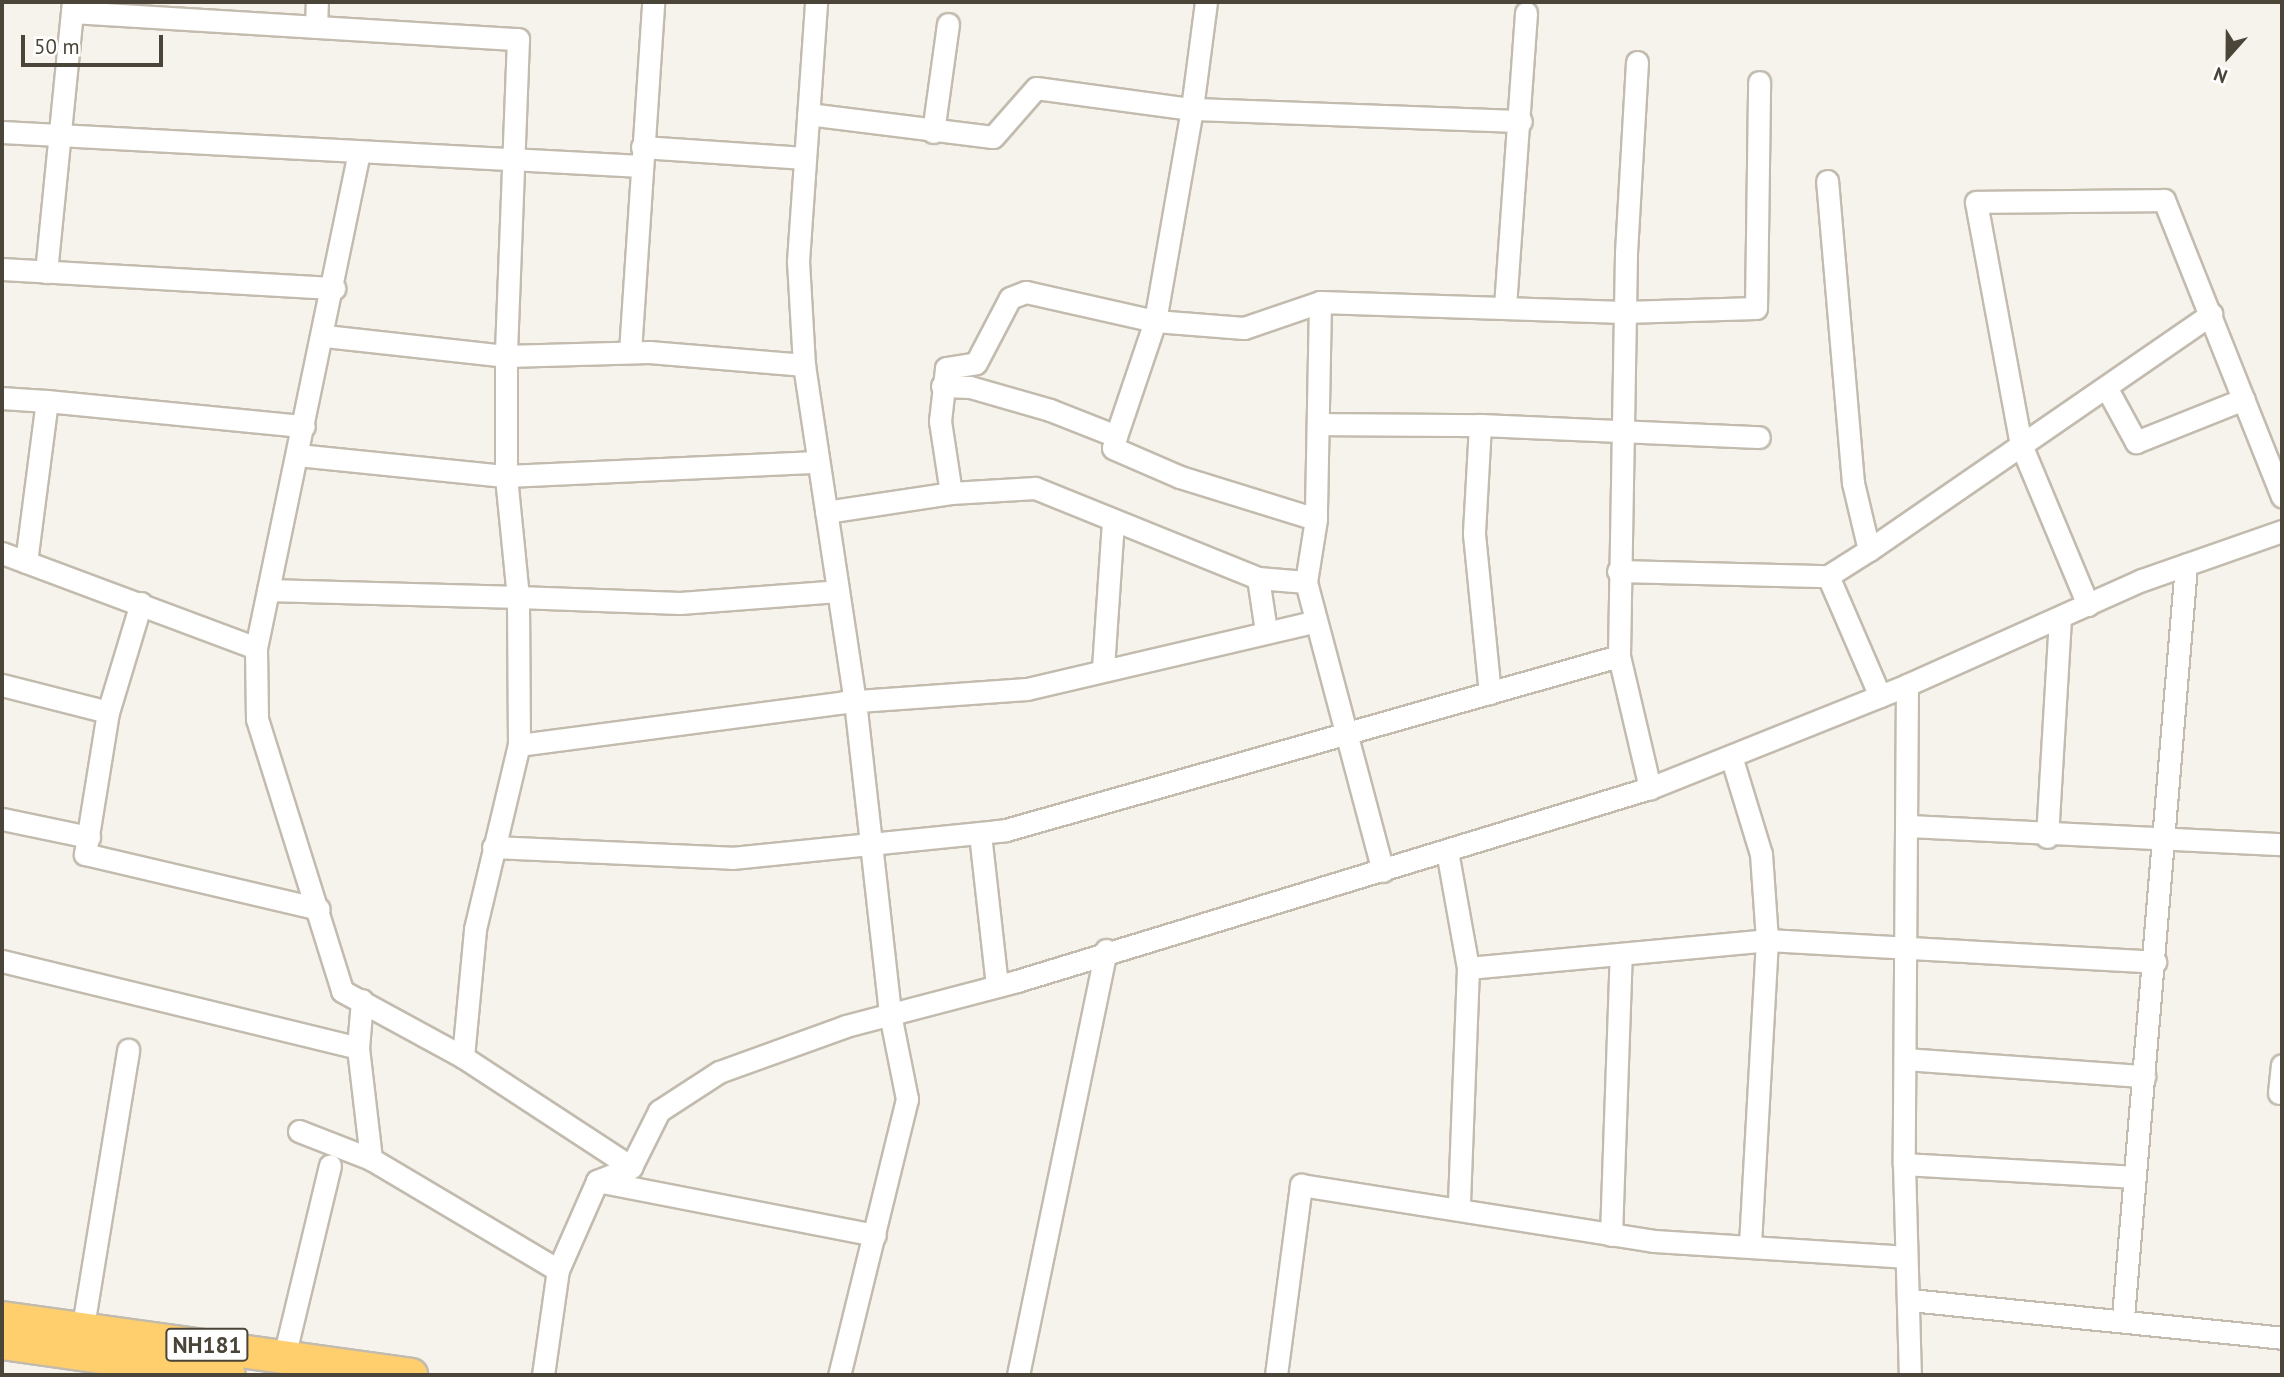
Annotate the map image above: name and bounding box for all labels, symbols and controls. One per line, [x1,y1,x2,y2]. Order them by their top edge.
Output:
scale bar [24,21,166,65]
north arrow [2193,21,2263,91]
text: 50 m [34,33,80,60]
text: N [2210,62,2231,89]
road number: NH181 [165,1326,249,1364]

